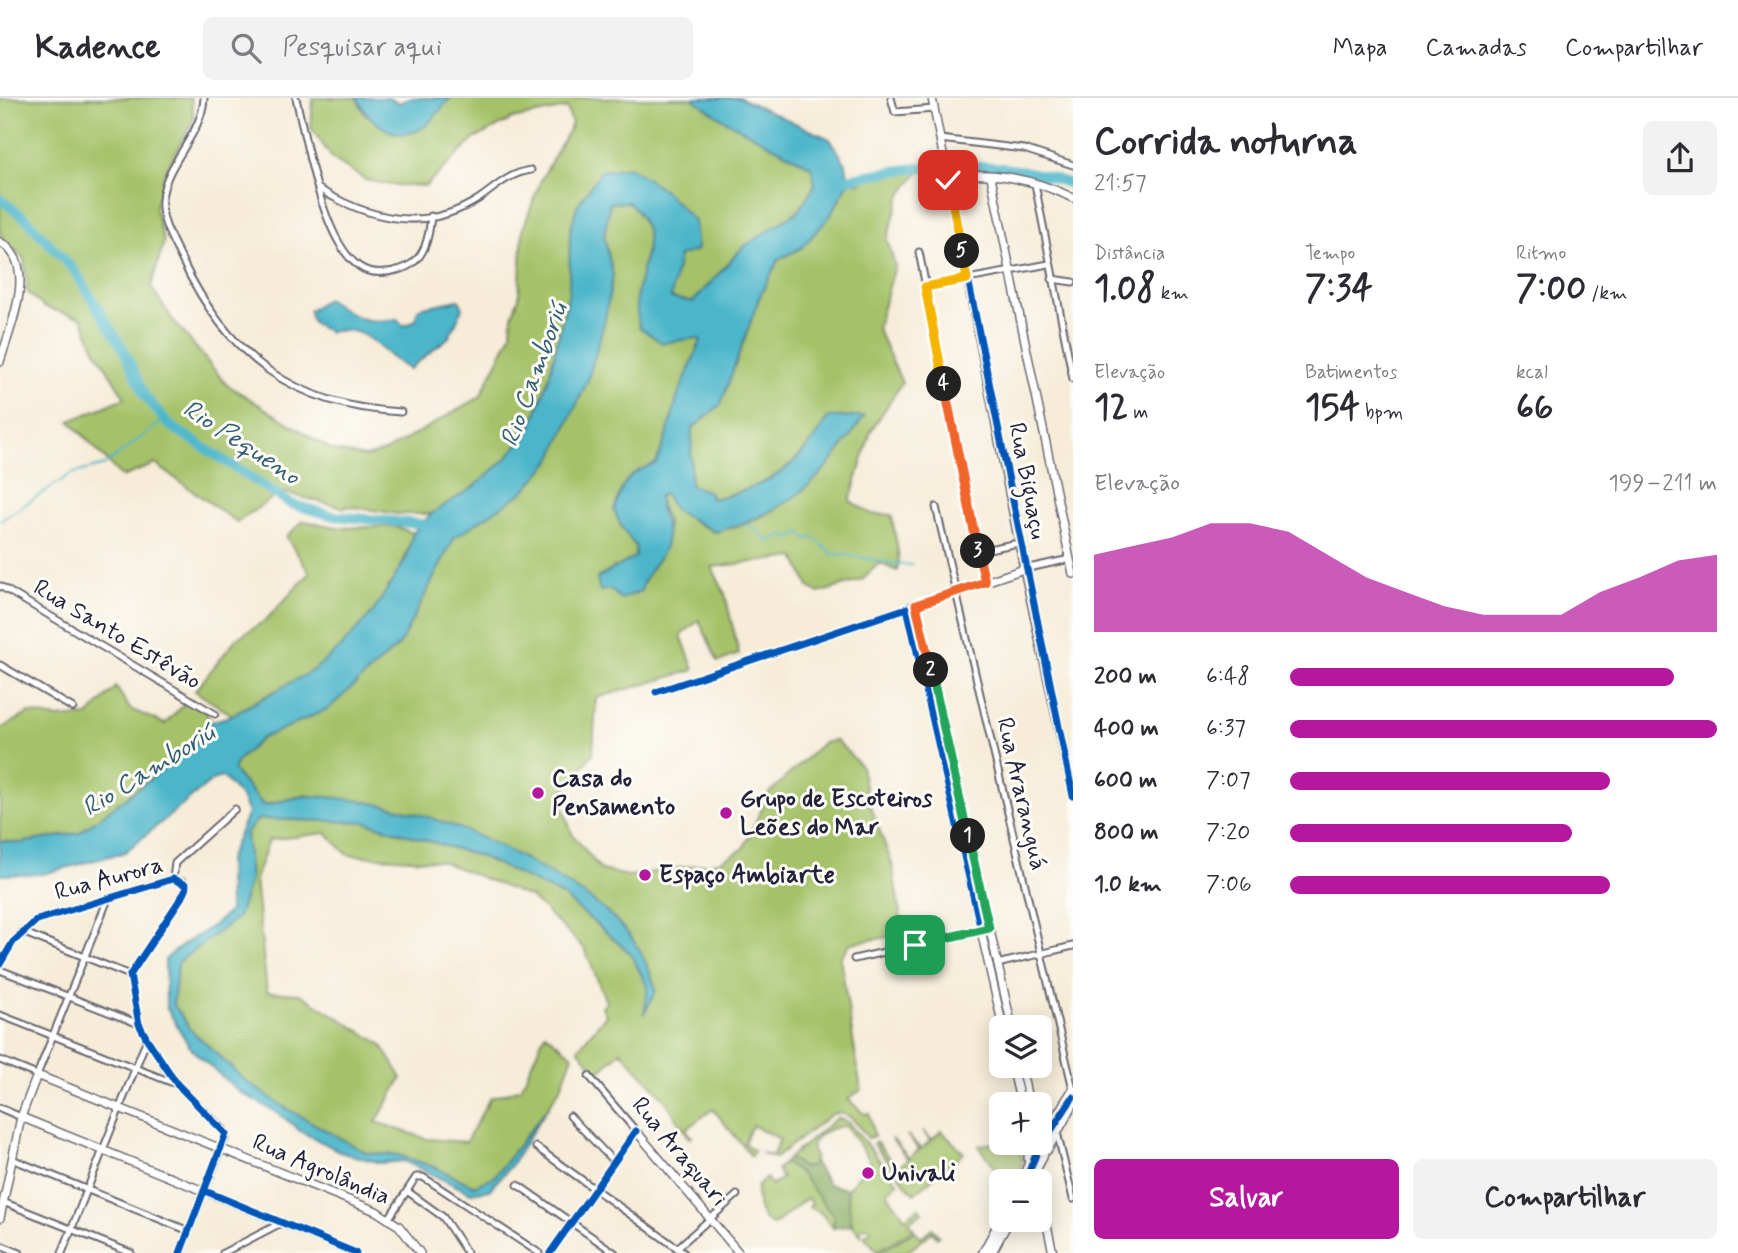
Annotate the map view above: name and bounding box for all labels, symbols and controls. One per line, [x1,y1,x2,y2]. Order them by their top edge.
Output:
search box [203,17,693,80]
text: Kadence [35,26,161,70]
icon: search [227,29,265,67]
text: Pesquisar aqui [283,31,442,65]
text: Mapa [1333,33,1387,64]
text: Camadas [1425,33,1527,64]
text: Compartilhar [1565,33,1703,64]
text: Corrida noturna [1094,118,1358,167]
button: share [1643,121,1717,195]
pin [918,150,978,210]
icon: check [929,161,967,199]
text: 21:57 [1094,169,1147,199]
pin: 5 [944,234,979,268]
text: 5 [956,238,967,263]
text: Distância [1094,241,1165,266]
text: Tempo [1305,241,1355,266]
text: Ritmo [1516,241,1566,266]
text: 1.08 [1094,266,1156,312]
text: 7:34 [1305,266,1373,312]
text: 7:00 [1516,266,1586,312]
text: km [1156,281,1189,306]
text: /km [1586,281,1627,306]
water label: Rio Camboriú [493,296,577,452]
text: Elevação [1094,360,1165,385]
text: Batimentos [1305,360,1397,385]
text: kcal [1516,360,1548,385]
pin: 4 [926,366,962,402]
text: 4 [938,371,949,396]
text: 12 [1094,385,1128,431]
text: 154 [1305,385,1360,431]
text: 66 [1516,385,1553,431]
water label: Rio Pequeno [176,392,307,494]
text: m [1128,400,1148,425]
text: bpm [1360,400,1403,425]
street label: Rua Biguaçu [998,420,1054,543]
text: Elevação [1094,469,1180,499]
text: 199–211 m [1609,469,1717,499]
pin: 3 [960,533,996,568]
text: 3 [973,538,982,563]
street label: Rua Santo Estêvão [27,573,207,697]
pin: 2 [914,652,948,688]
text: 2 [926,657,935,682]
text: 200 m [1094,662,1157,692]
text: 6:48 [1206,662,1250,692]
text: 400 m [1094,714,1159,744]
text: 6:37 [1206,714,1246,744]
water label: Rio Camboriú [76,715,224,825]
street label: Rua Araranguá [988,715,1054,873]
place label: Casa do Pensamento [552,764,675,823]
text: 600 m [1094,766,1157,796]
text: 7:07 [1206,766,1251,796]
place label: Grupo de Escoteiros Leões do Mar [740,784,933,843]
marker: Casa do Pensamento [530,785,546,801]
marker: Grupo de Escoteiros Leões do Mar [718,805,734,821]
pin: 1 [950,818,986,854]
text: 800 m [1094,818,1158,848]
text: 7:20 [1206,818,1251,848]
text: 1 [963,823,972,848]
street label: Rua Aurora [51,850,167,908]
place label: Espaço Ambiarte [659,860,835,891]
marker: Espaço Ambiarte [637,867,653,883]
text: 1.0 km [1094,870,1162,900]
text: 7:06 [1206,870,1252,900]
pin [885,915,945,975]
icon: arrive [896,926,934,964]
map controls [989,1015,1052,1232]
button: layers [989,1015,1052,1078]
street label: Rua Araquari [624,1091,734,1213]
button: + [989,1092,1052,1155]
street label: Rua Agrolândia [247,1127,395,1213]
place label: Univali [882,1158,955,1189]
button: Salvar [1094,1159,1399,1239]
button: Compartilhar [1413,1159,1717,1239]
marker: Univali [860,1165,876,1181]
button: − [989,1169,1052,1232]

